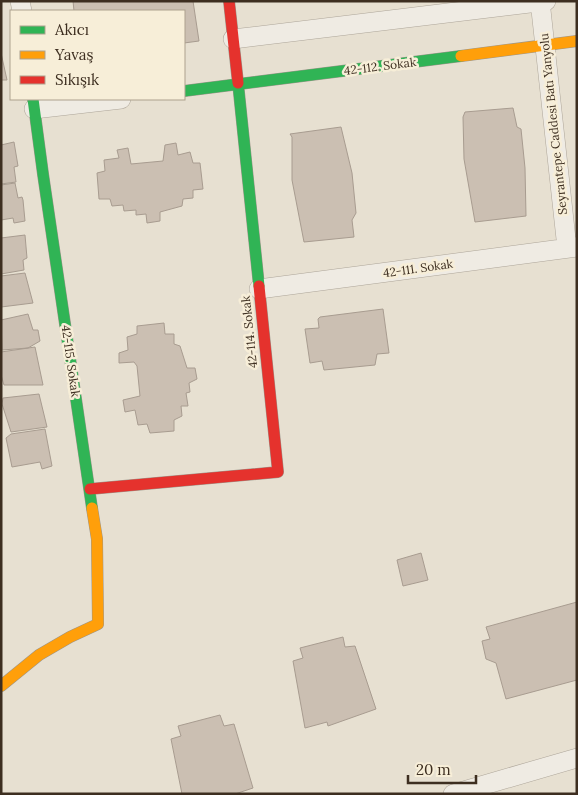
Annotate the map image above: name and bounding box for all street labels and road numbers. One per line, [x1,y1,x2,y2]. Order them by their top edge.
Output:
street label: Seyrantepe Caddesi Batı Yanyolu [536,33,570,215]
street label: 42-112. Sokak [343,54,417,78]
street label: 42-111. Sokak [382,256,454,280]
street label: 42-114. Sokak [238,295,260,369]
street label: 42-115. Sokak [59,324,84,399]

